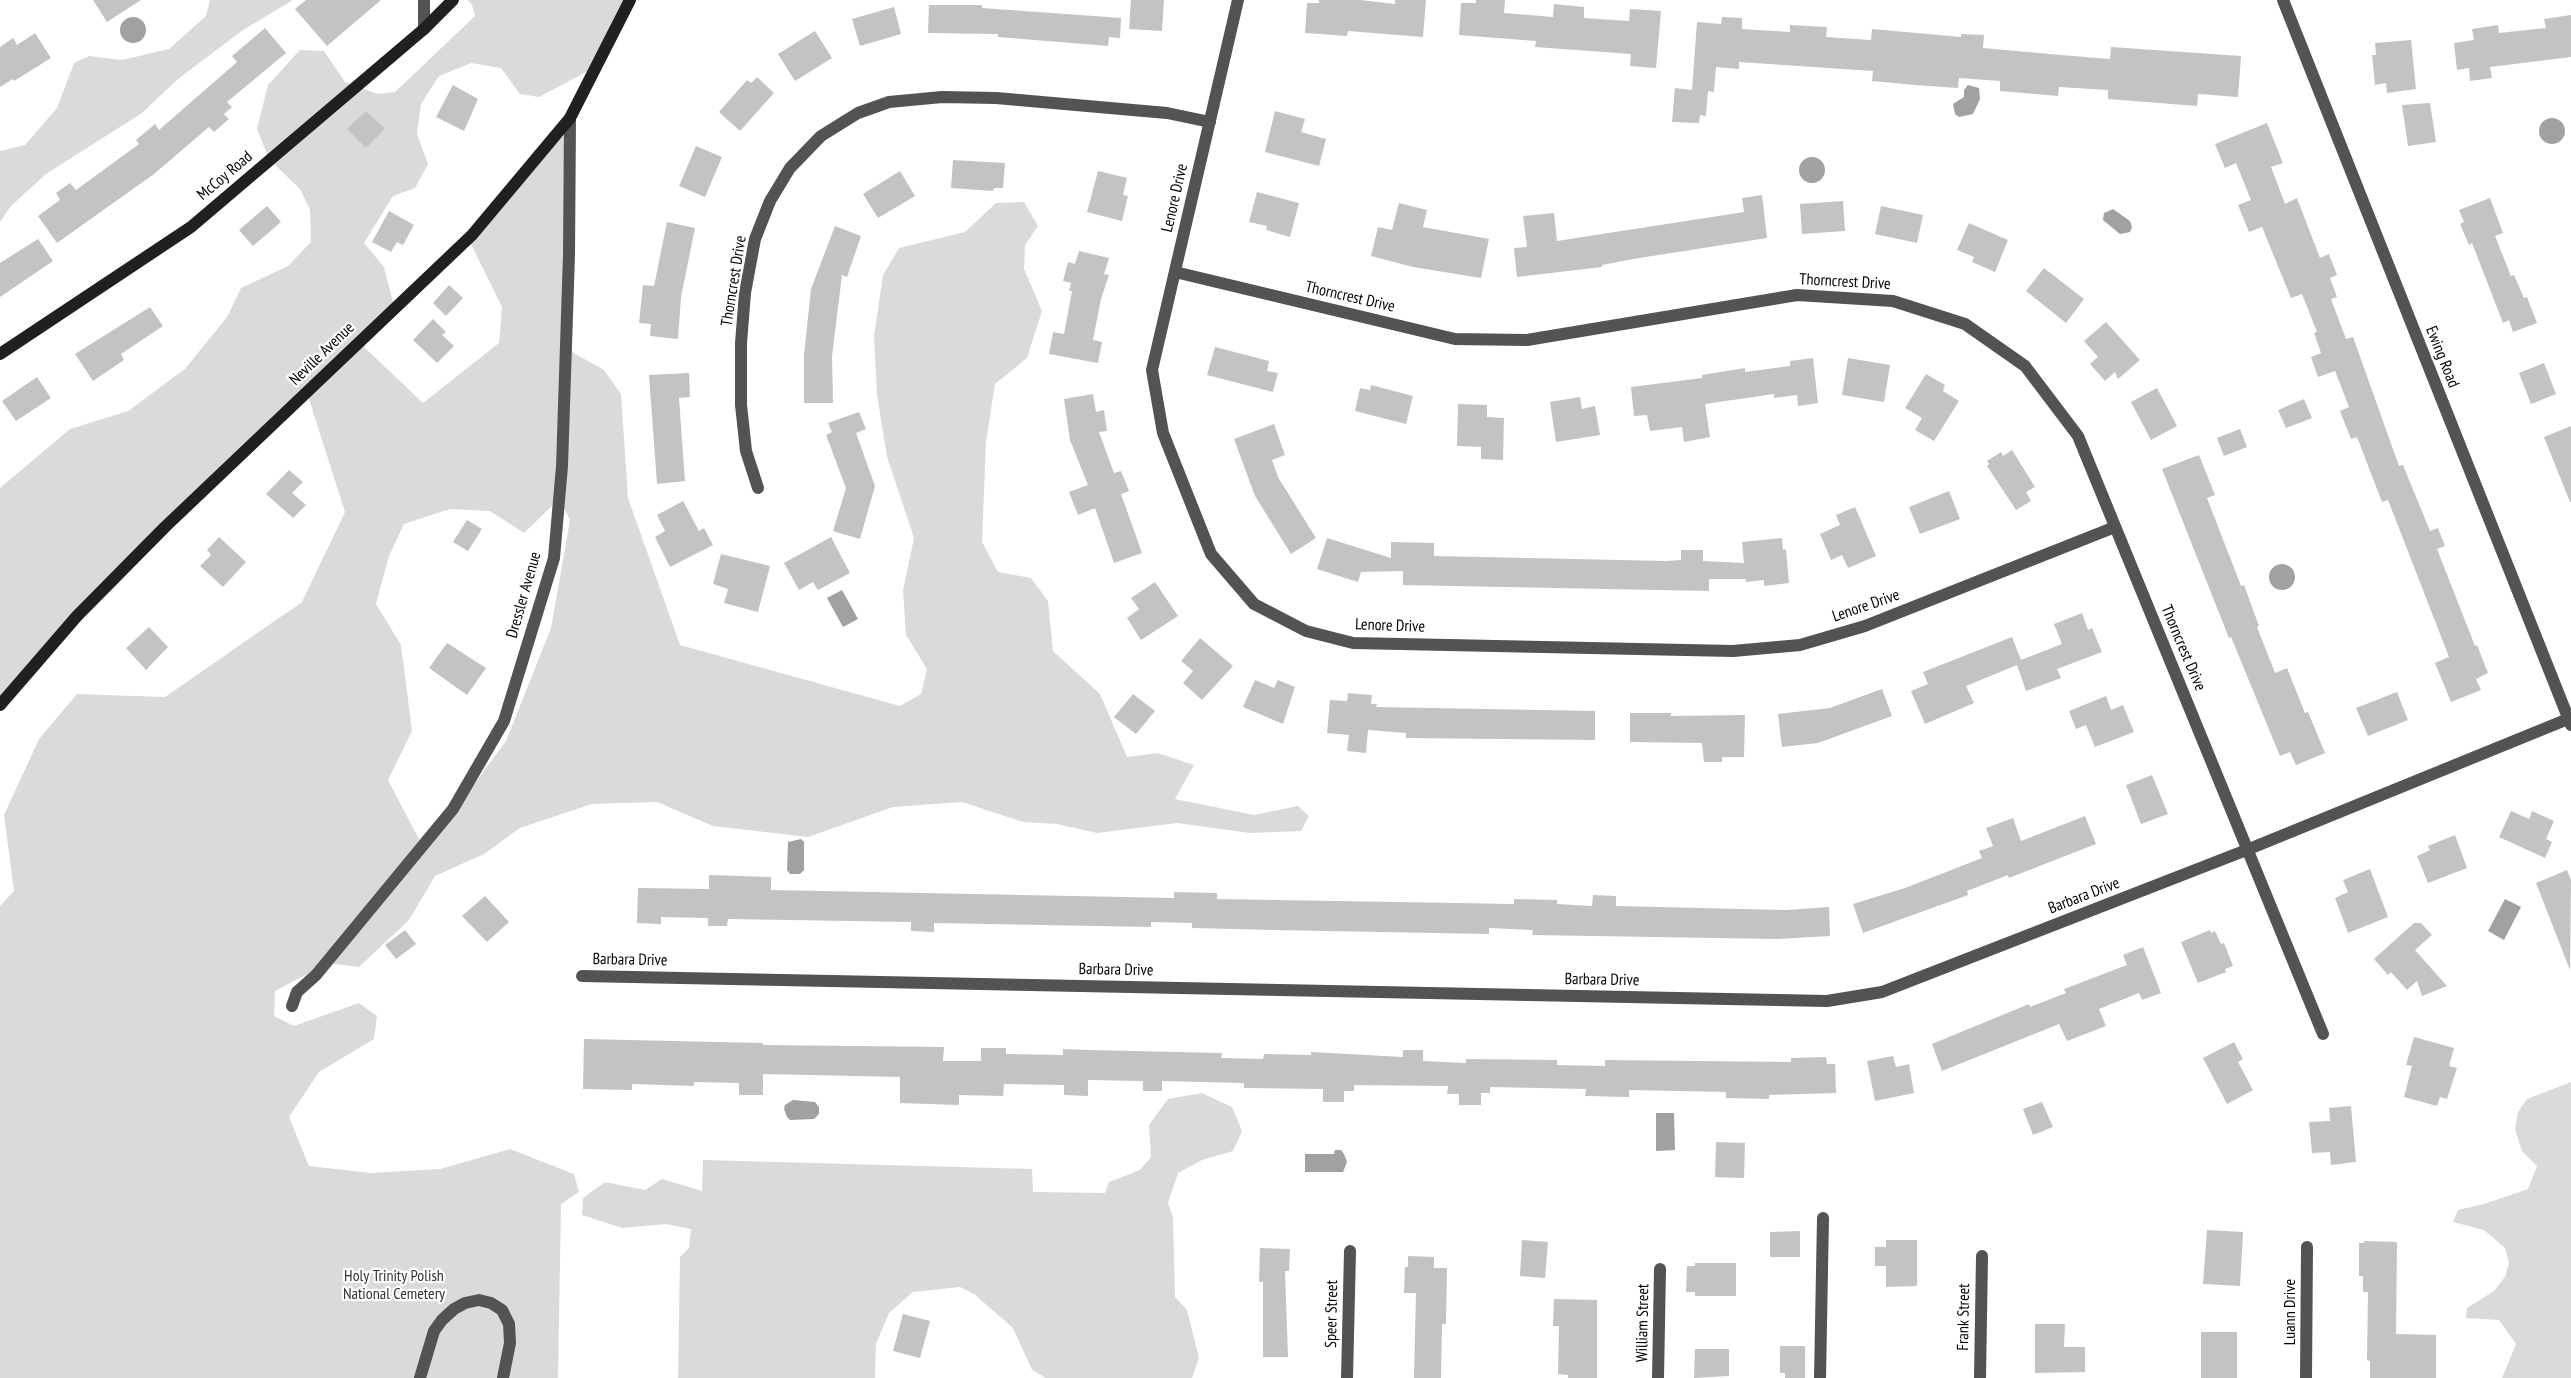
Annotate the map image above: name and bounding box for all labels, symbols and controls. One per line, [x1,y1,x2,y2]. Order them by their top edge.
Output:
street label: McCoy Road [193,147,257,205]
street label: Lenore Drive [1158,162,1192,234]
street label: Thorncrest Drive [717,234,751,328]
street label: Thorncrest Drive [1799,270,1891,294]
street label: Thorncrest Drive [1303,277,1397,317]
street label: Neville Avenue [286,318,358,390]
street label: Ewing Road [2421,324,2463,390]
street label: Dressler Avenue [503,550,545,640]
street label: Lenore Drive [1830,586,1902,626]
street label: Thorncrest Drive [2156,602,2210,694]
street label: Lenore Drive [1355,615,1425,637]
street label: Barbara Drive [2046,874,2122,918]
street label: Barbara Drive [592,950,668,970]
street label: Barbara Drive [1078,960,1154,980]
street label: Barbara Drive [1564,970,1640,990]
park label: Holy Trinity Polish National Cemetery [343,1266,445,1304]
street label: Luann Drive [2280,1279,2300,1345]
street label: Speer Street [1322,1280,1342,1348]
street label: Frank Street [1954,1283,1974,1351]
street label: William Street [1633,1284,1653,1362]

